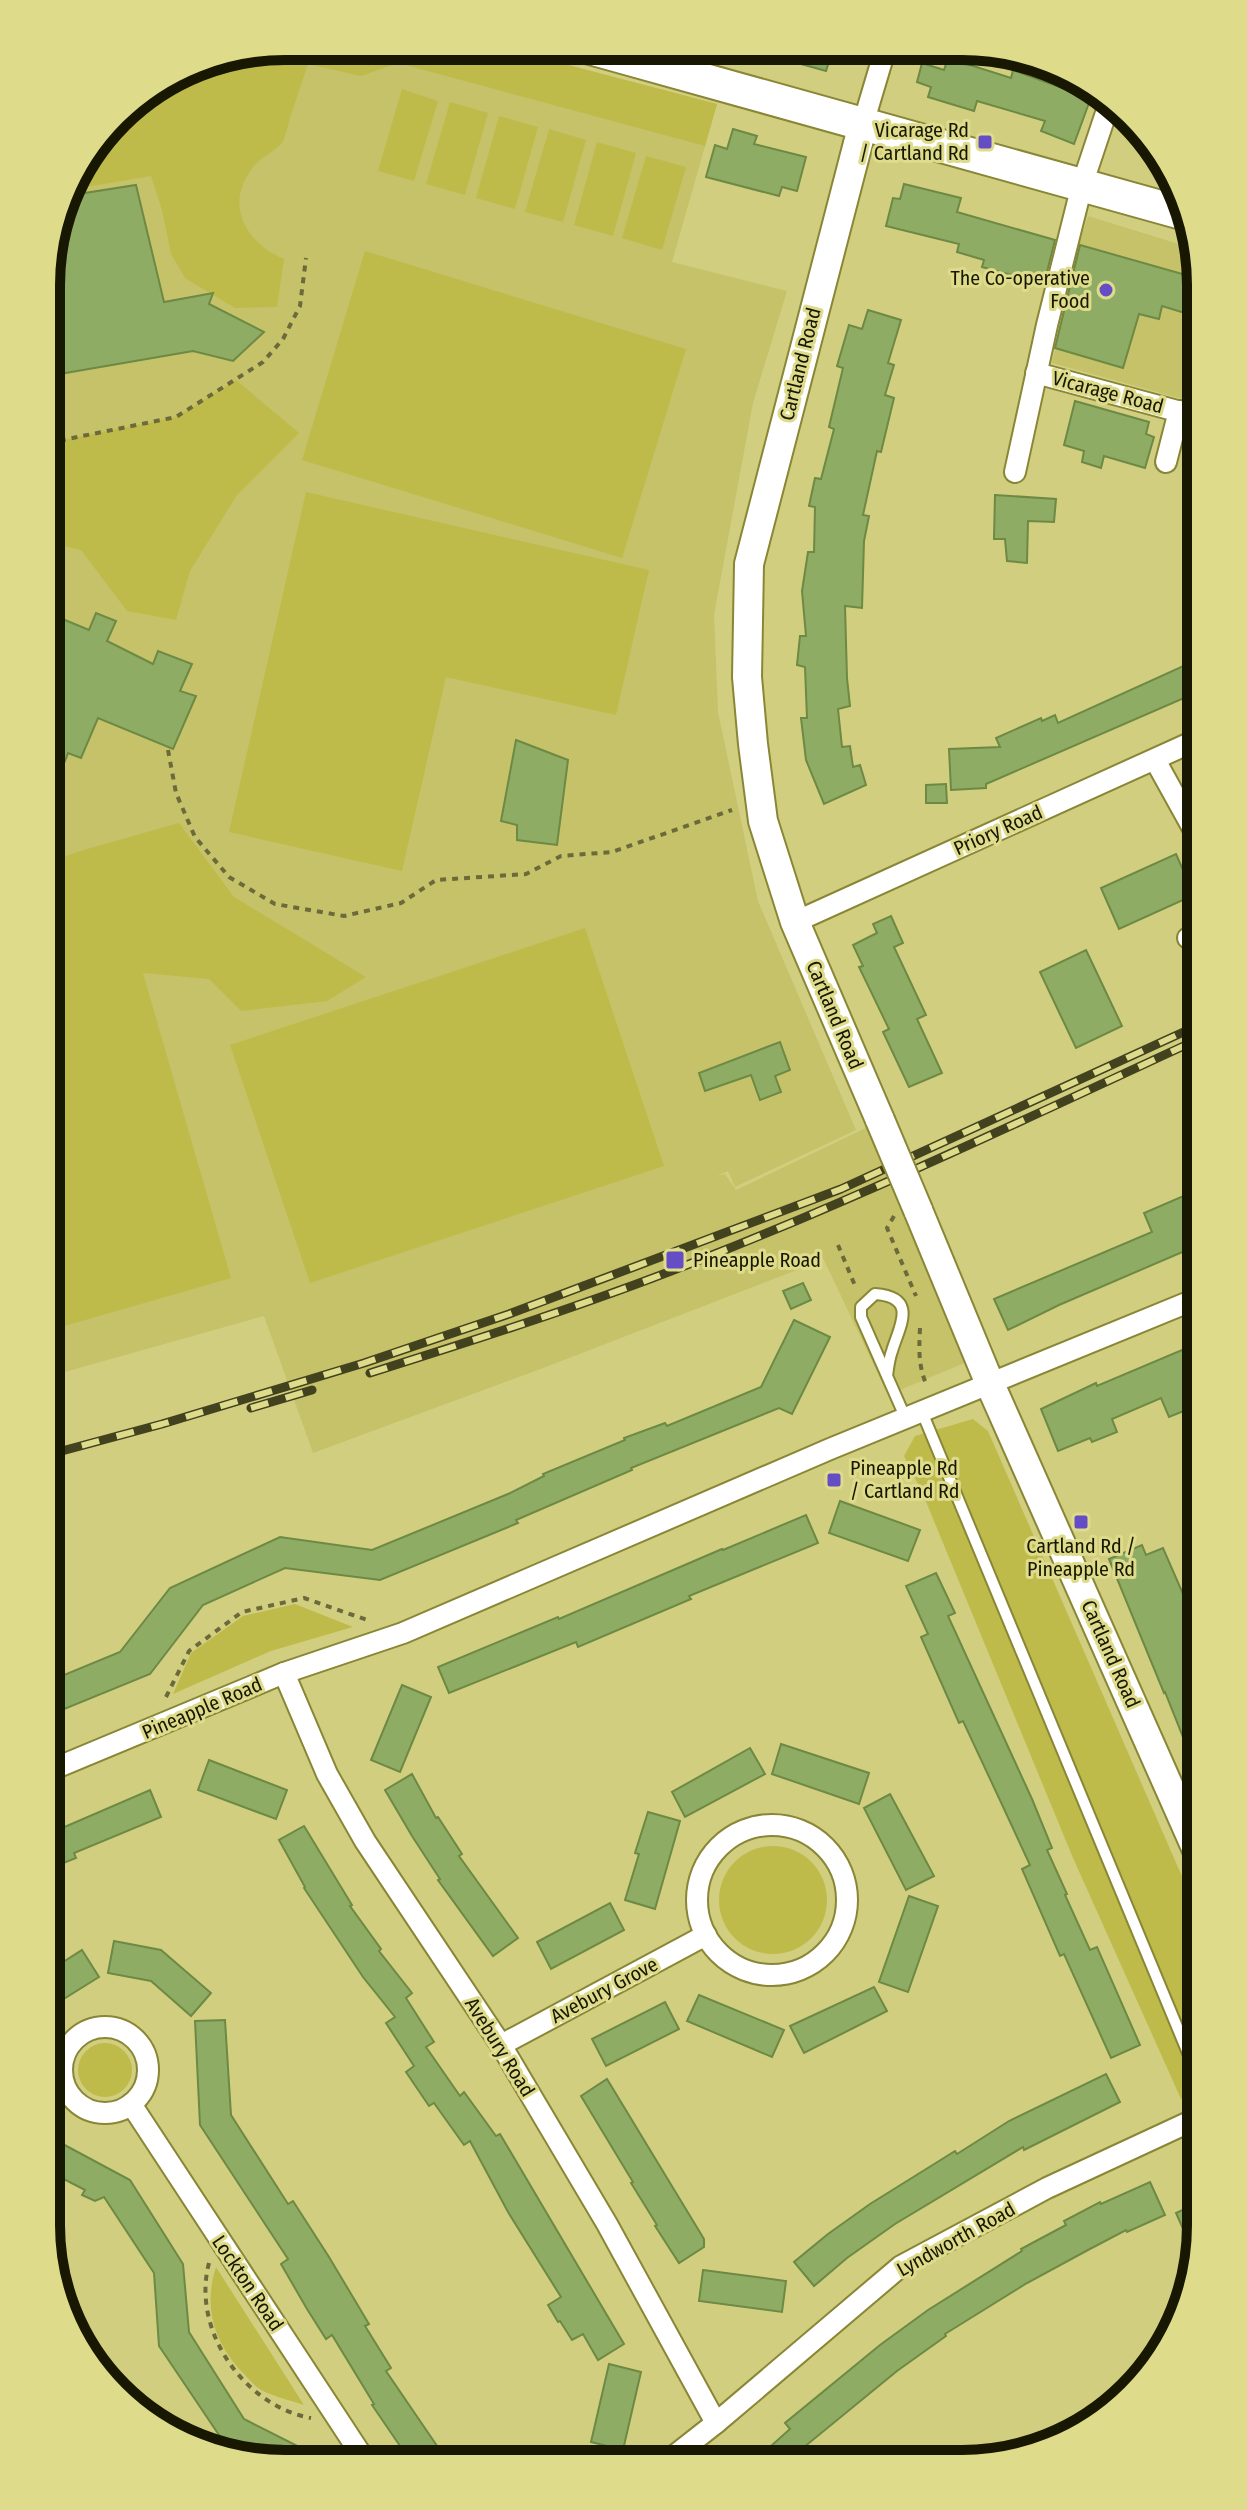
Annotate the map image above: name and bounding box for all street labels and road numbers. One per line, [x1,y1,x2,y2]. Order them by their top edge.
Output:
street label: Cartland Road [774,305,826,423]
street label: Vicarage Road [1050,366,1166,418]
street label: Priory Road [950,800,1046,860]
street label: Cartland Road [801,957,869,1073]
street label: Cartland Road [1077,1596,1145,1712]
street label: Pineapple Road [138,1672,266,1744]
street label: Avebury Grove [546,1952,662,2028]
street label: Avebury Road [460,1993,540,2101]
street label: Lyndworth Road [893,2197,1019,2281]
street label: Lockton Road [207,2231,289,2335]

